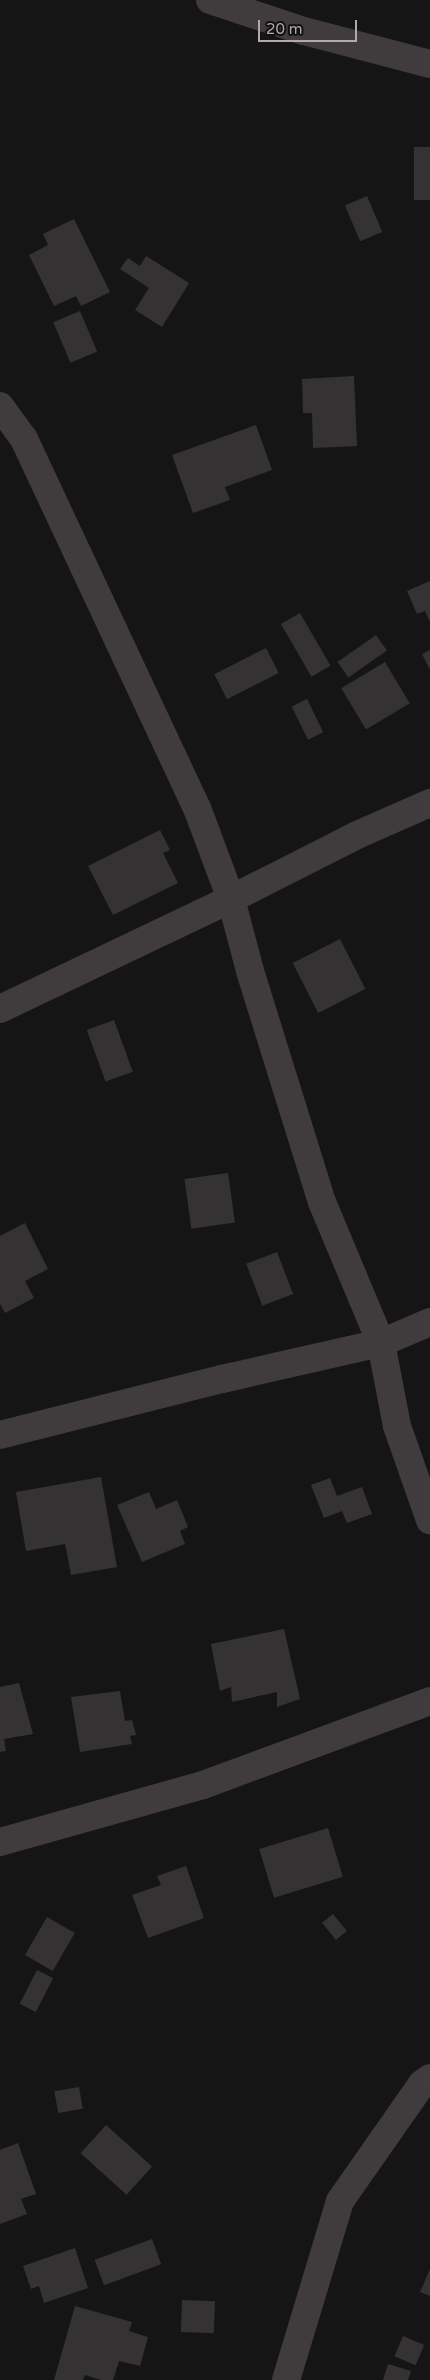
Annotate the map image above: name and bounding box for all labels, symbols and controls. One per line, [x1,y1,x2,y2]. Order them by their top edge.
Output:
scale bar [260,10,359,42]
text: 20 m [266,20,303,38]

